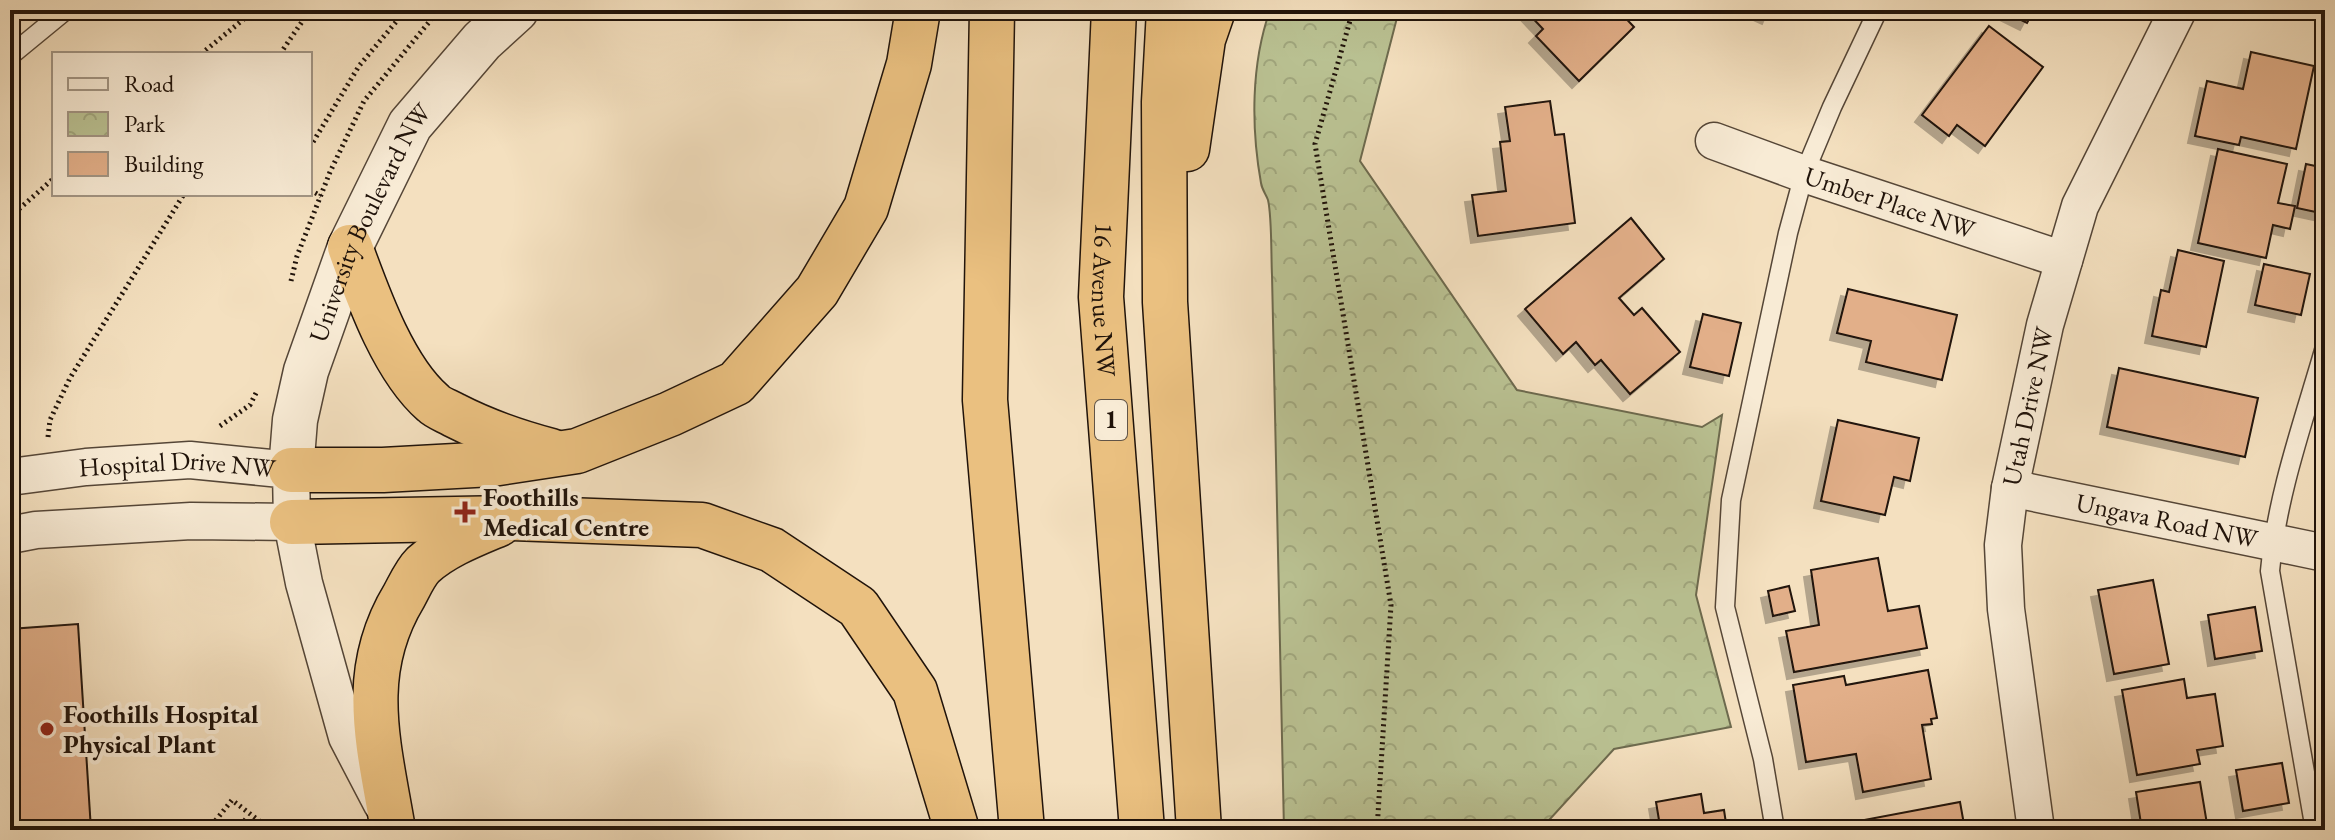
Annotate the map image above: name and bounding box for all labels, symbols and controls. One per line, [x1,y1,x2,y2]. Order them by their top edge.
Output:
legend [52,52,312,196]
text: Road [124,68,175,99]
street label: University Boulevard NW [301,95,439,347]
text: Park [124,108,166,139]
text: Building [124,148,204,179]
street label: Umber Place NW [1800,158,1980,247]
street label: 16 Avenue NW [1084,222,1124,379]
street label: Utah Drive NW [1994,323,2061,489]
road number: 1 [1095,400,1127,440]
street label: Hospital Drive NW [78,443,278,485]
place label: Foothills Medical Centre [483,480,649,544]
street label: Ungava Road NW [2073,485,2262,556]
marker: Foothills Medical Centre [454,501,476,523]
place label: Foothills Hospital Physical Plant [63,697,258,761]
marker: Foothills Hospital Physical Plant [38,720,56,738]

